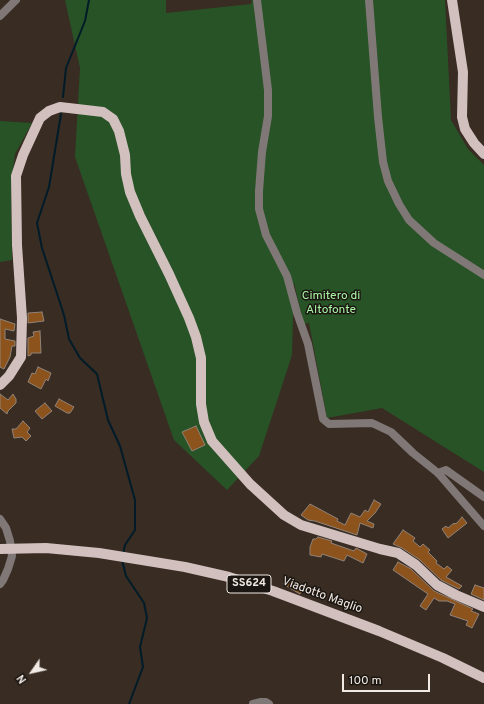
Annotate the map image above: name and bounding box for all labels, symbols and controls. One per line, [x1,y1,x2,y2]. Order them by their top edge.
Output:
park label: Cimitero di Altofonte [302,290,360,318]
road number: SS624 [227,575,271,593]
street label: Viadotto Maglio [280,575,364,617]
north arrow [12,652,52,692]
scale bar [344,666,432,692]
text: N [14,672,30,686]
text: 100 m [349,673,382,689]

